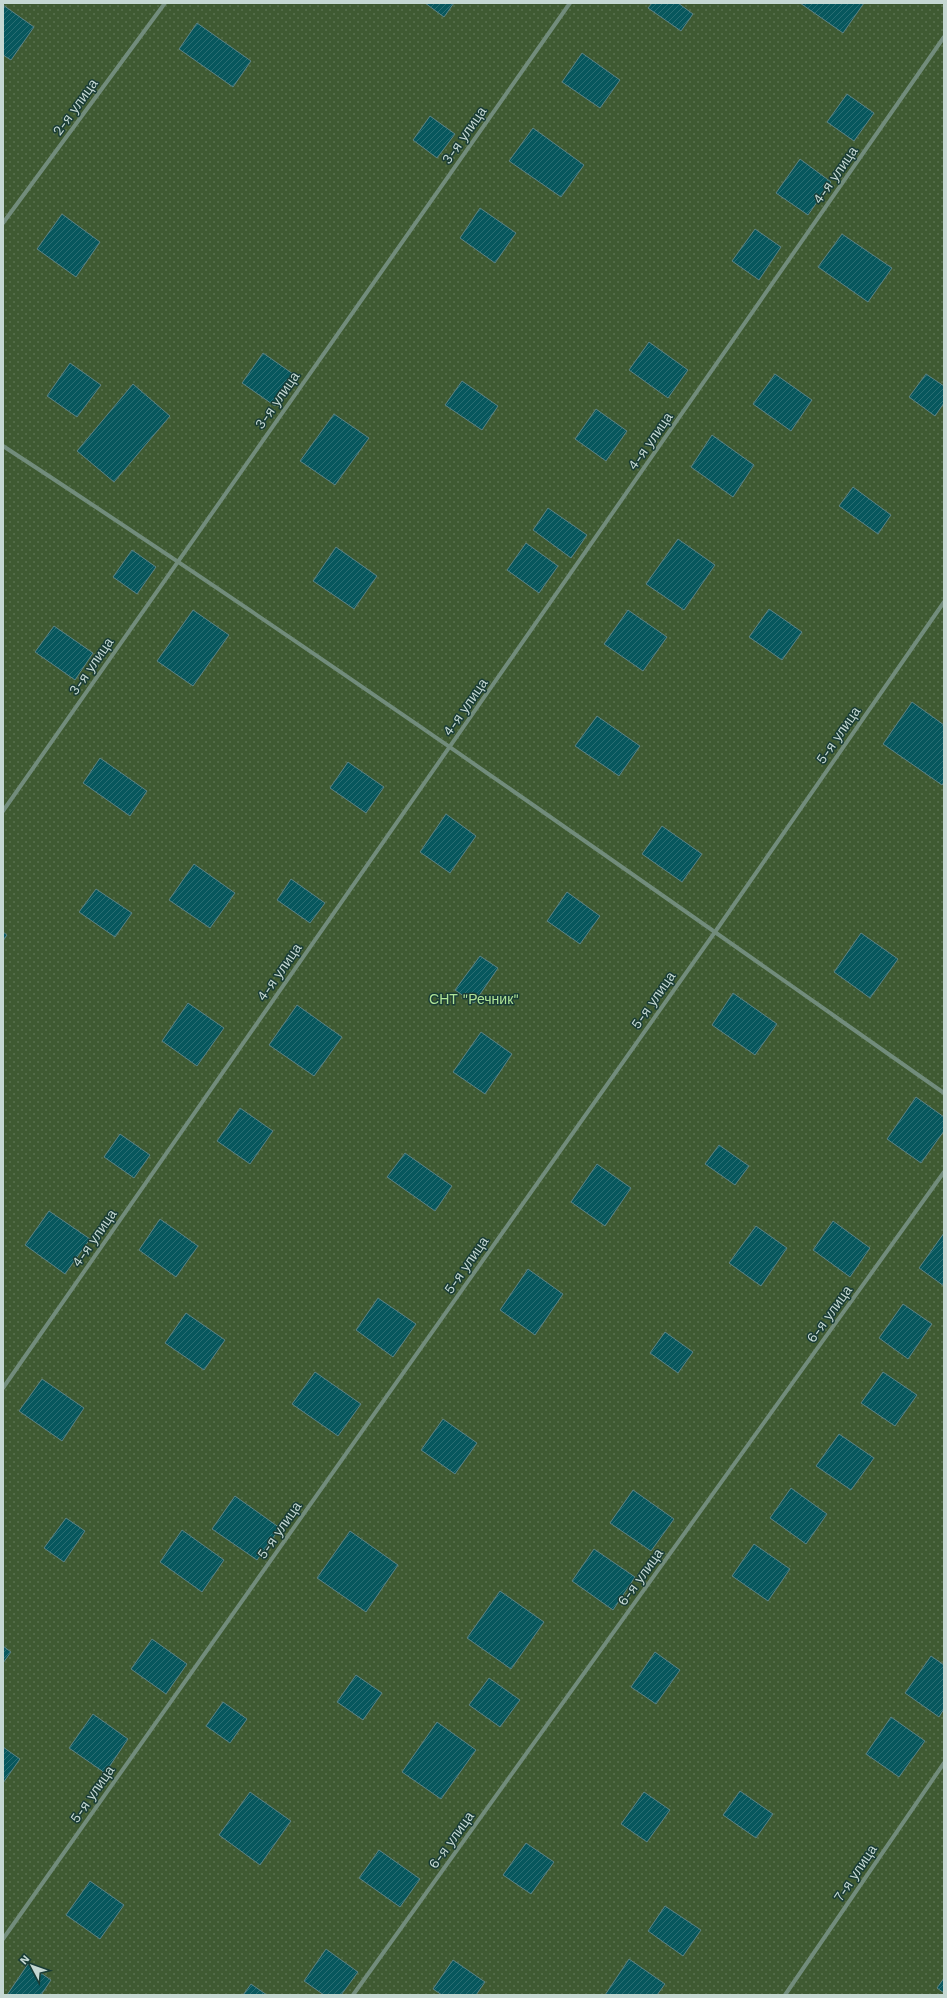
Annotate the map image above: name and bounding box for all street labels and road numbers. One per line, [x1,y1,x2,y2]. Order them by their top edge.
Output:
street label: 2-я улица [49,75,101,138]
street label: 3-я улица [438,103,490,167]
street label: 4-я улица [809,143,861,207]
street label: 3-я улица [251,368,303,432]
street label: 4-я улица [624,409,676,473]
street label: 3-я улица [65,634,117,698]
street label: 4-я улица [439,675,491,739]
street label: 5-я улица [812,703,864,767]
street label: 4-я улица [253,940,305,1004]
street label: 5-я улица [627,968,679,1032]
street label: 4-я улица [68,1206,120,1270]
street label: 5-я улица [440,1233,492,1297]
street label: 6-я улица [803,1282,855,1346]
street label: 5-я улица [253,1498,305,1562]
street label: 6-я улица [614,1545,666,1609]
street label: 5-я улица [66,1762,118,1826]
street label: 6-я улица [425,1808,477,1872]
street label: 7-я улица [830,1841,880,1904]

